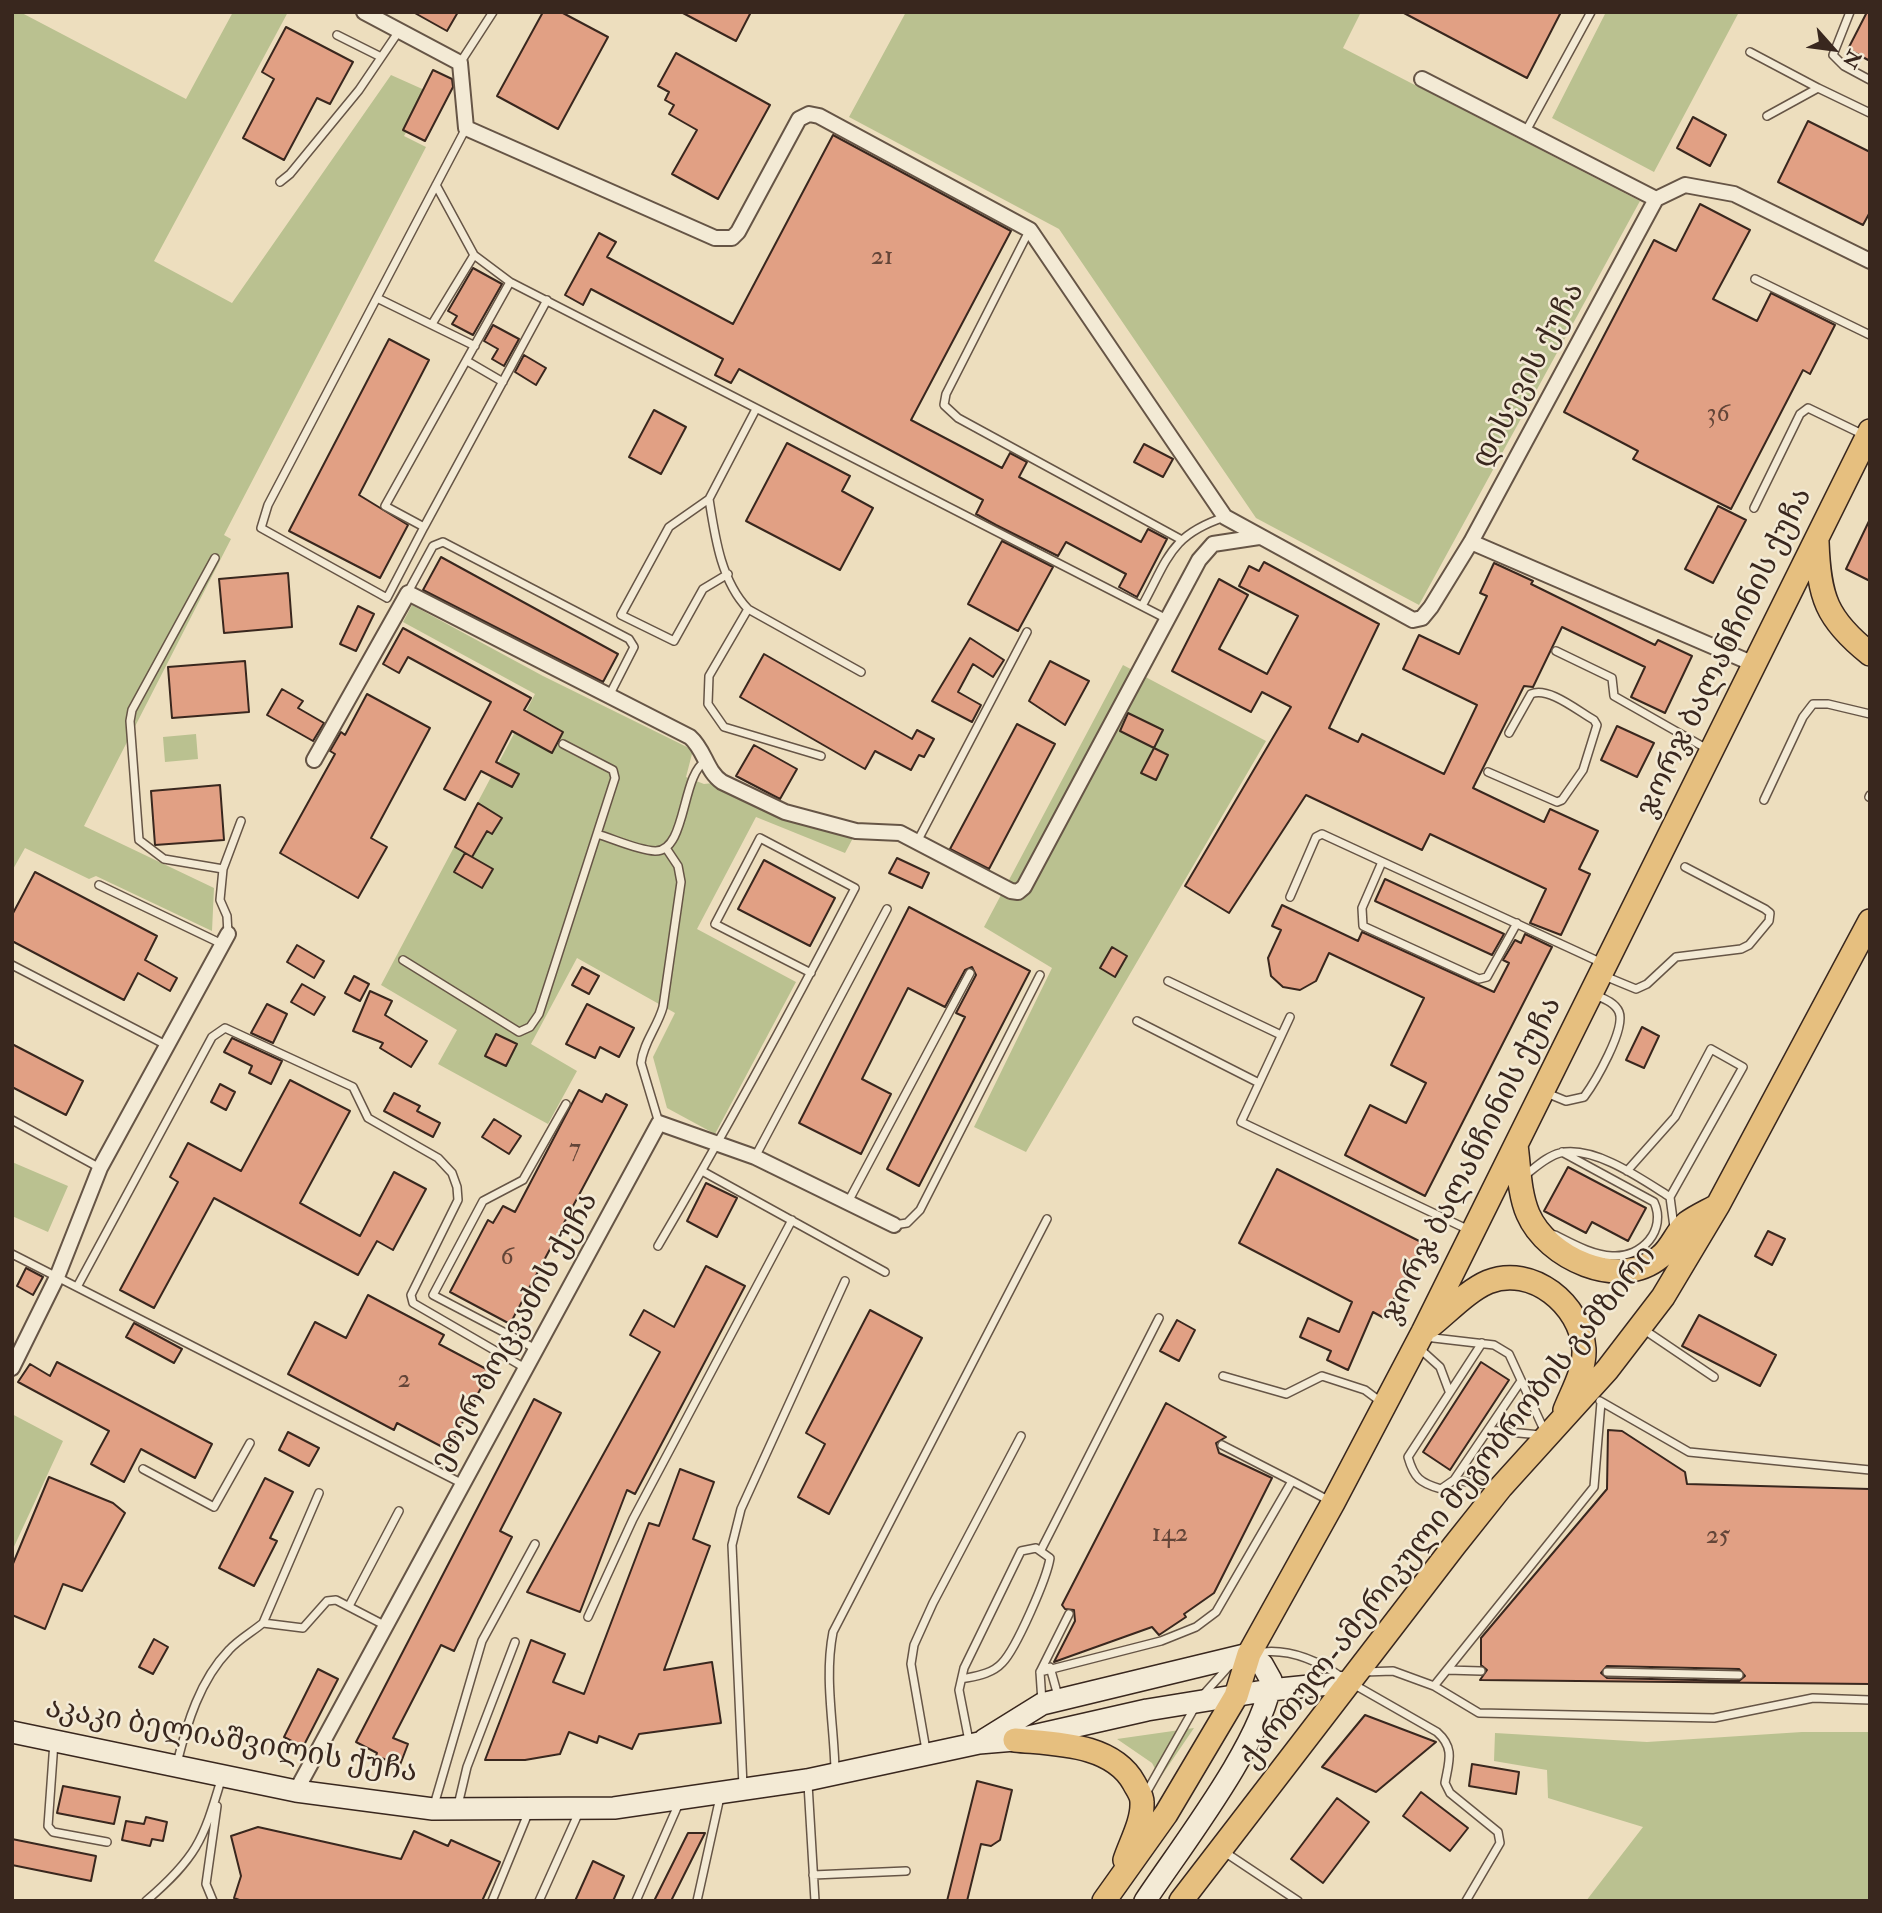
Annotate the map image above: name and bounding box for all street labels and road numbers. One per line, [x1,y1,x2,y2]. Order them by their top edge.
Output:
street label: დისევის ქუჩა [1466,277,1594,475]
street label: ჯორჯ ბალანჩინის ქუჩა [1631,483,1821,823]
street label: ჯორჯ ბალანჩინის ქუჩა [1375,992,1571,1330]
street label: ეთერ ბოცვაძის ქუჩა [425,1187,607,1477]
street label: ქართულ-ამერიკული მეგობრობის გამზირი [1234,1239,1666,1777]
street label: აკაკი ბელიაშვილის ქუჩა [42,1692,420,1792]

